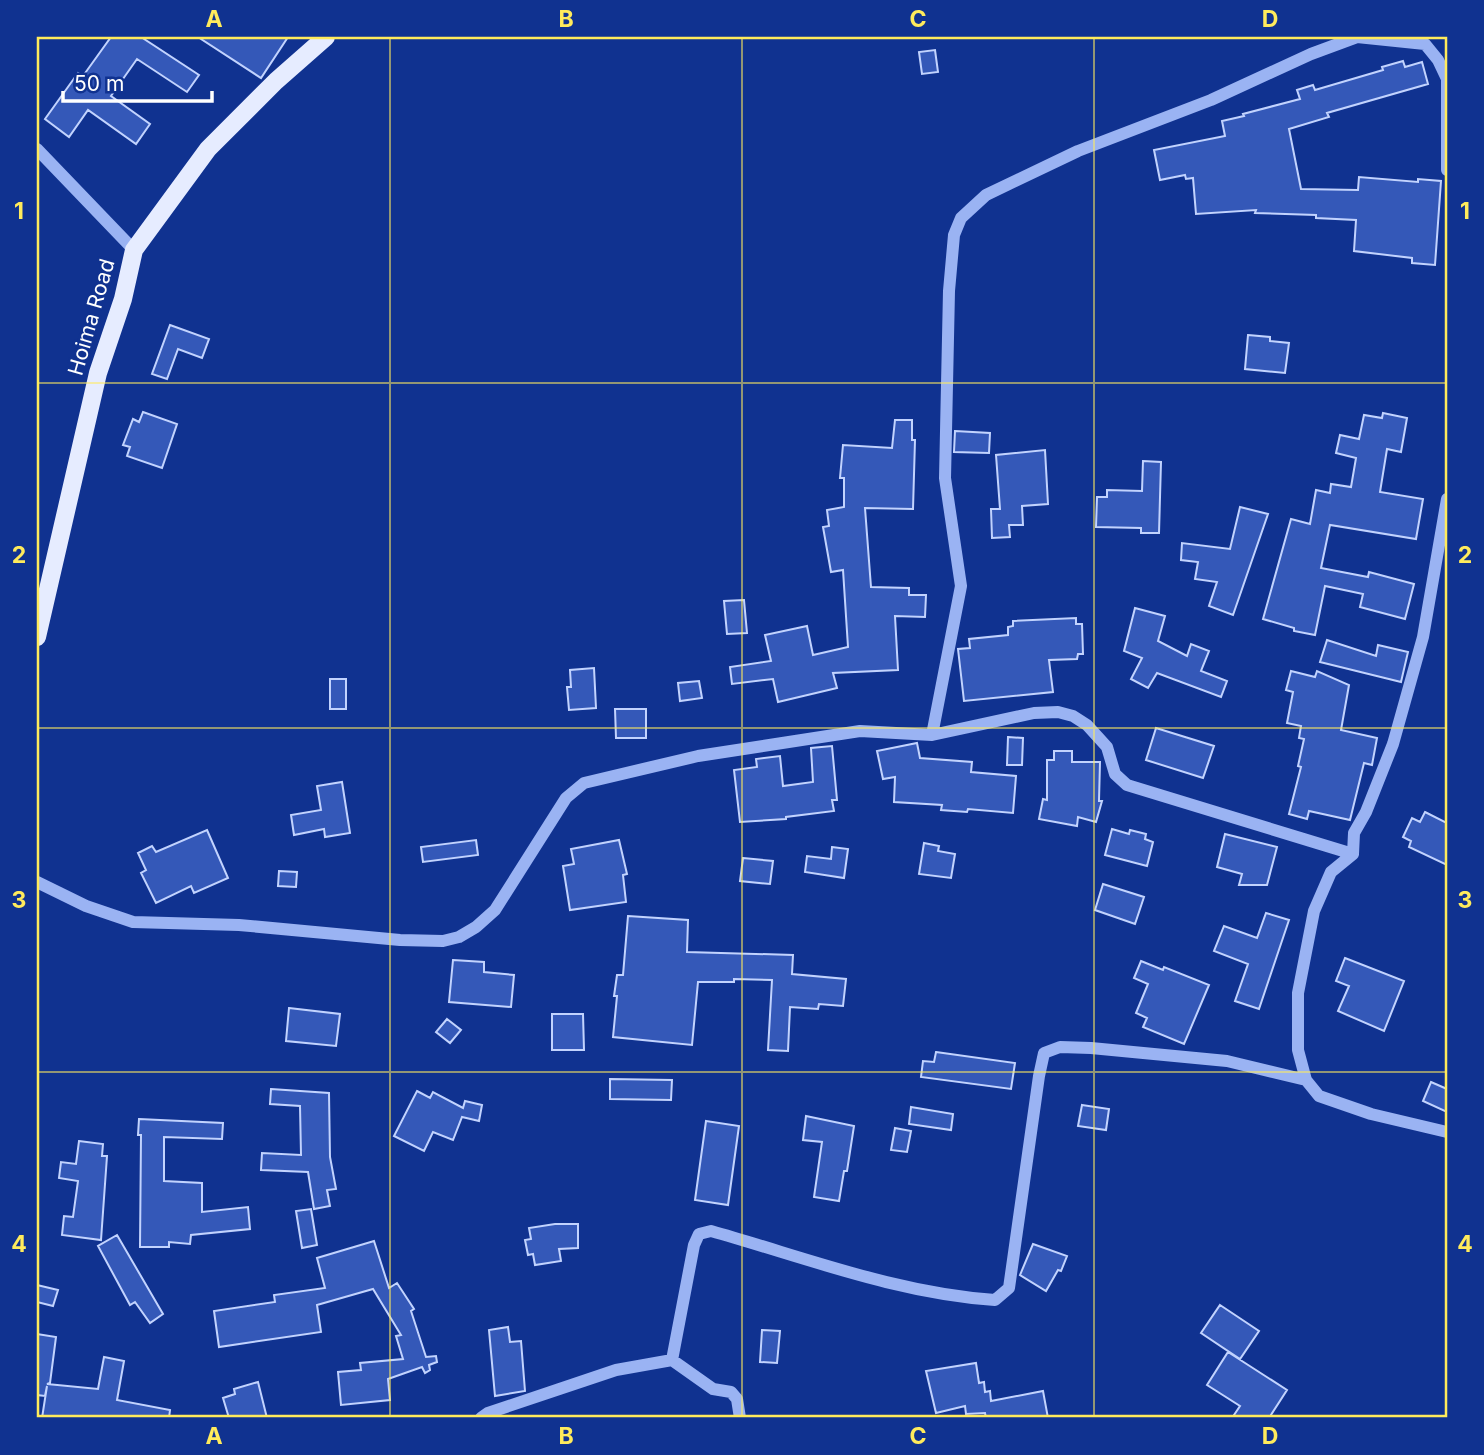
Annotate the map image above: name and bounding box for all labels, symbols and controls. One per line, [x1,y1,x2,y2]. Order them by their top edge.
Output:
text: A [205,5,223,33]
text: B [558,5,574,33]
text: C [909,5,927,33]
text: D [1262,5,1278,33]
scale bar [63,60,212,104]
text: 50 m [74,71,124,96]
text: 1 [14,197,24,225]
text: 1 [1460,197,1470,225]
street label: Hoima Road [62,256,120,378]
text: 2 [12,541,26,569]
text: 2 [1458,541,1472,569]
text: 3 [12,886,26,914]
text: 3 [1458,886,1472,914]
text: 4 [11,1230,27,1258]
text: 4 [1457,1230,1473,1258]
text: A [205,1422,223,1450]
text: B [558,1422,574,1450]
text: C [909,1422,927,1450]
text: D [1262,1422,1278,1450]

